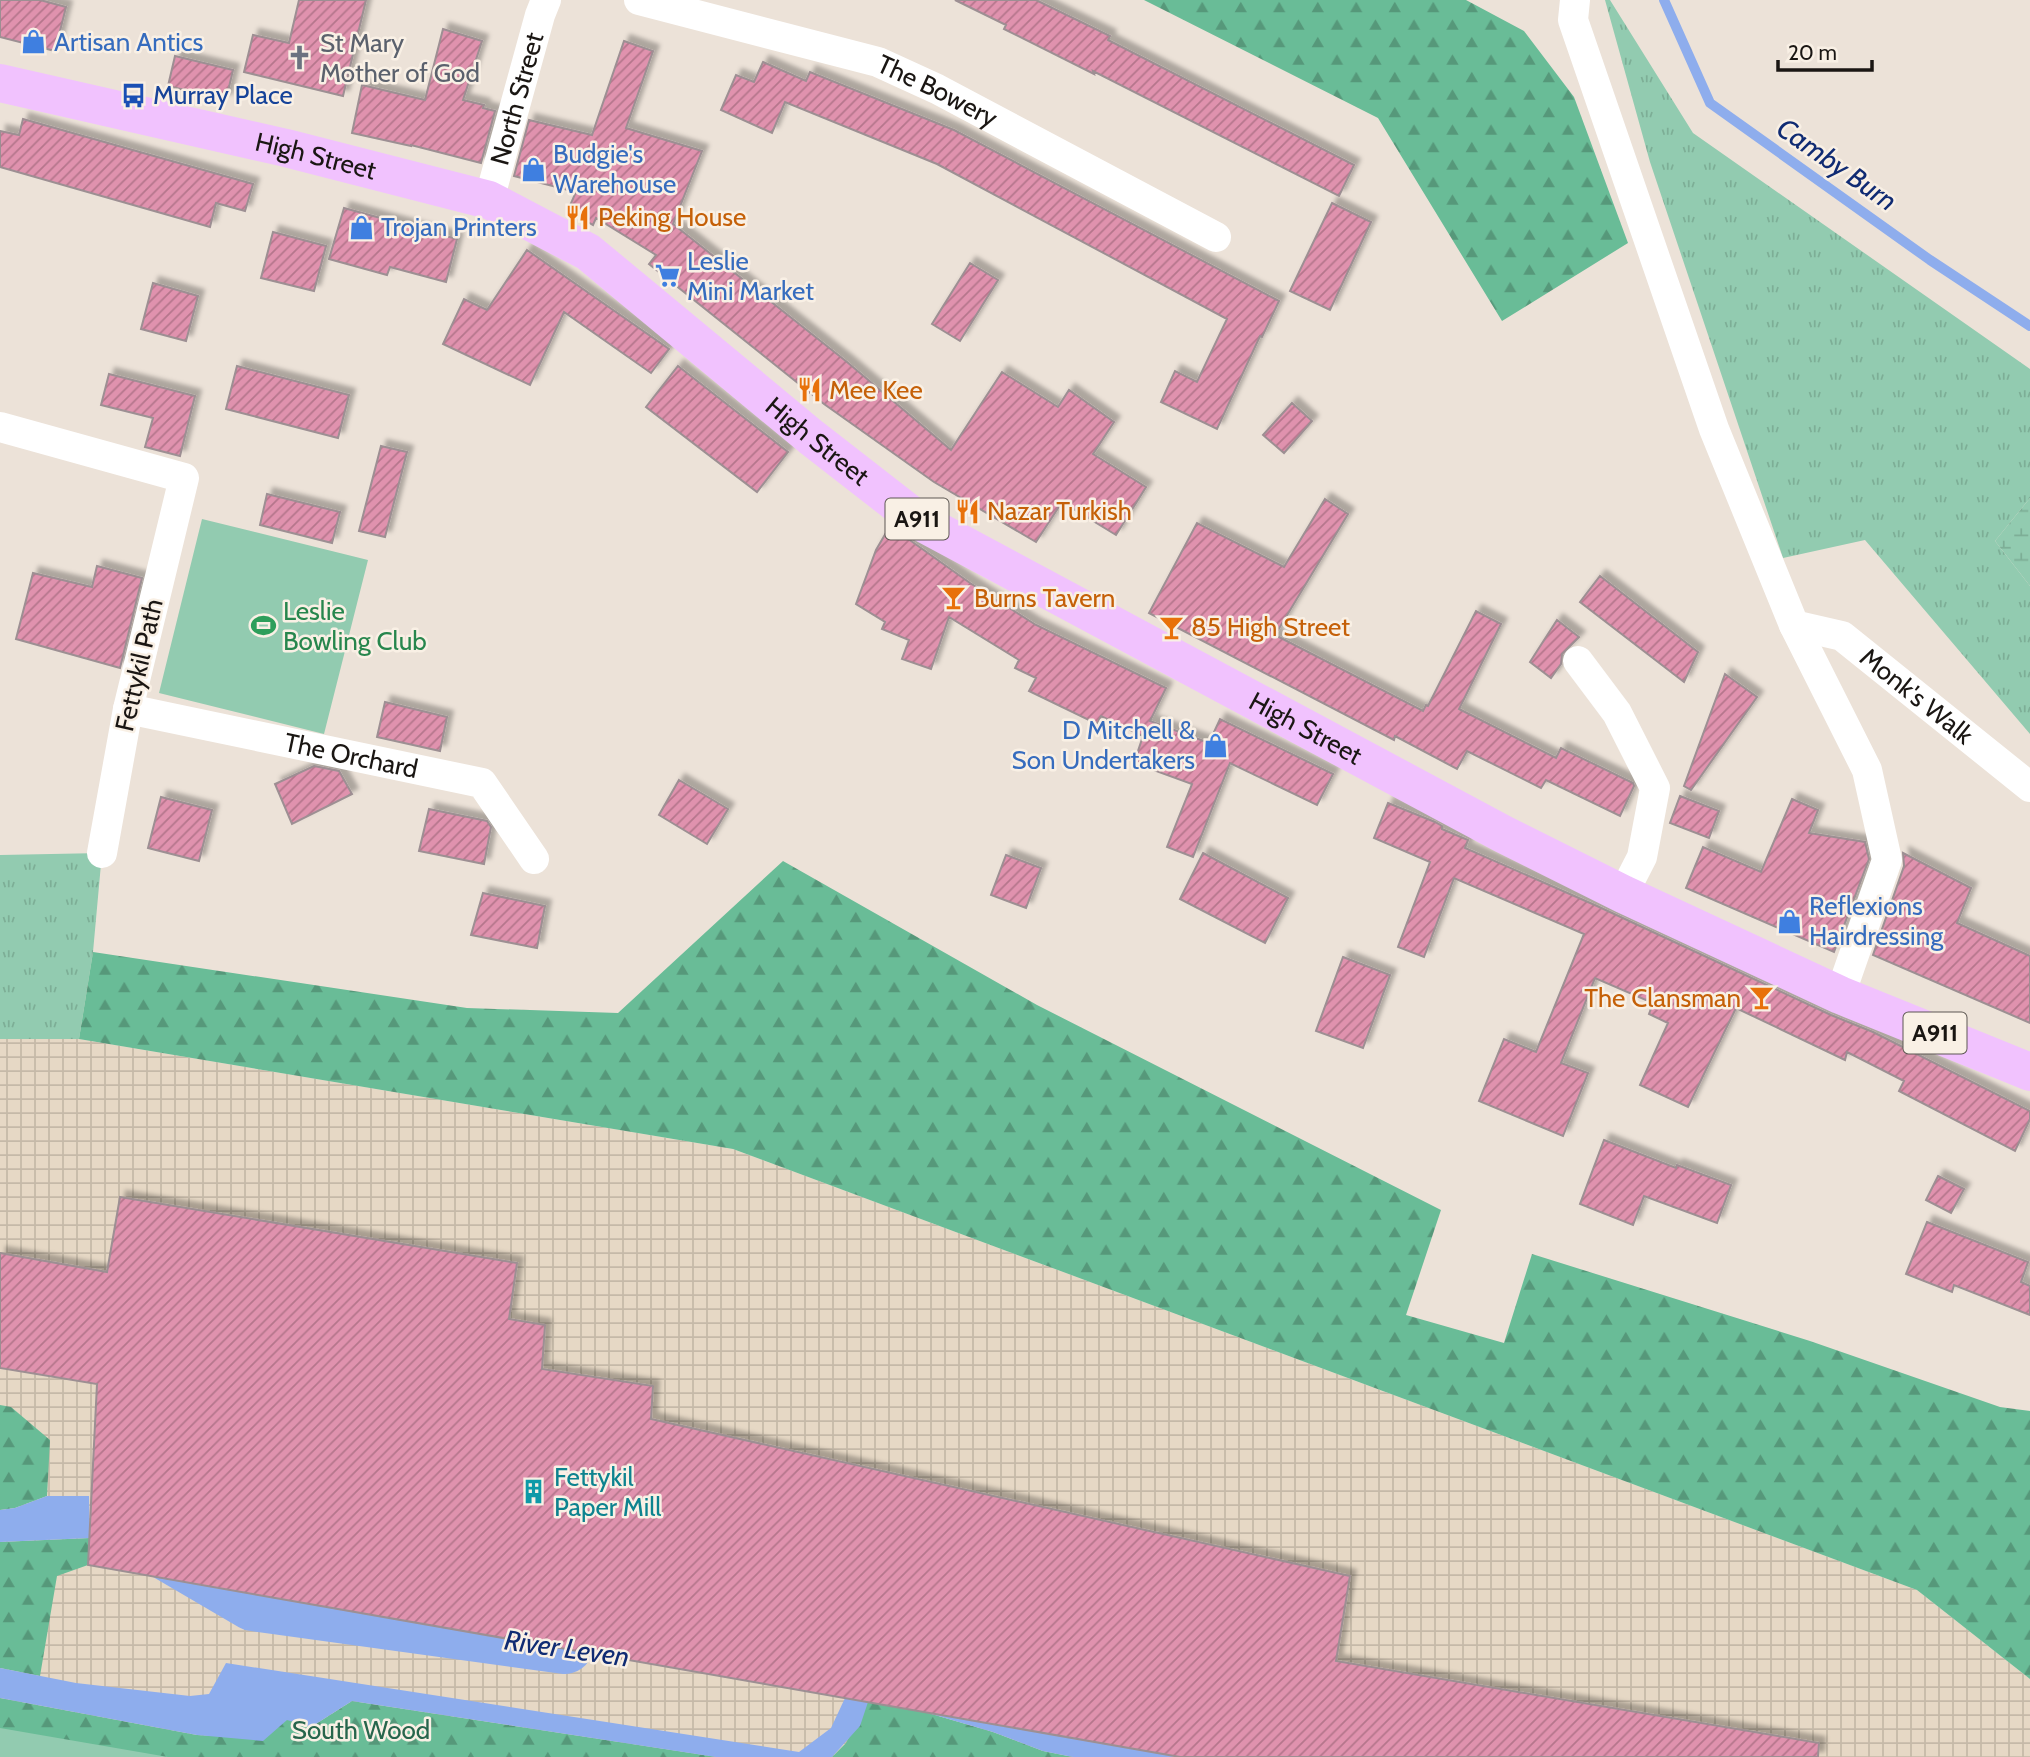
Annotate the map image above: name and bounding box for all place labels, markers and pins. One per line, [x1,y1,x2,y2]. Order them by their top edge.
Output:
place label: Artisan Antics [54,26,204,58]
place label: St Mary Mother of God [320,27,480,89]
shop icon: Artisan Antics [20,28,48,56]
church icon: St Mary Mother of God [286,44,314,72]
place label: Murray Place [153,79,293,111]
bus stop icon: Murray Place [119,81,147,109]
place label: Budgie's Warehouse [553,138,676,200]
shop icon: Budgie's Warehouse [519,155,547,183]
place label: Peking House [598,201,746,233]
restaurant icon: Peking House [564,203,592,231]
place label: Trojan Printers [381,211,537,243]
shop icon: Trojan Printers [347,213,375,241]
place label: Leslie Mini Market [687,245,814,307]
supermarket icon: Leslie Mini Market [653,262,681,290]
place label: Mee Kee [829,374,923,406]
restaurant icon: Mee Kee [795,376,823,404]
place label: Nazar Turkish [987,495,1132,527]
restaurant icon: Nazar Turkish [953,497,981,525]
place label: Burns Tavern [974,582,1115,614]
bar icon: Burns Tavern [940,584,968,612]
place label: Leslie Bowling Club [283,595,427,657]
place label: 85 High Street [1191,611,1350,643]
sports icon: Leslie Bowling Club [249,612,277,640]
bar icon: 85 High Street [1157,613,1185,641]
place label: D Mitchell & Son Undertakers [1012,714,1195,776]
shop icon: D Mitchell & Son Undertakers [1201,731,1229,759]
place label: Reflexions Hairdressing [1809,890,1944,952]
shop icon: Reflexions Hairdressing [1775,907,1803,935]
place label: The Clansman [1584,982,1741,1014]
bar icon: The Clansman [1747,984,1775,1012]
place label: Fettykil Paper Mill [554,1461,661,1523]
building icon: Fettykil Paper Mill [520,1478,548,1506]

